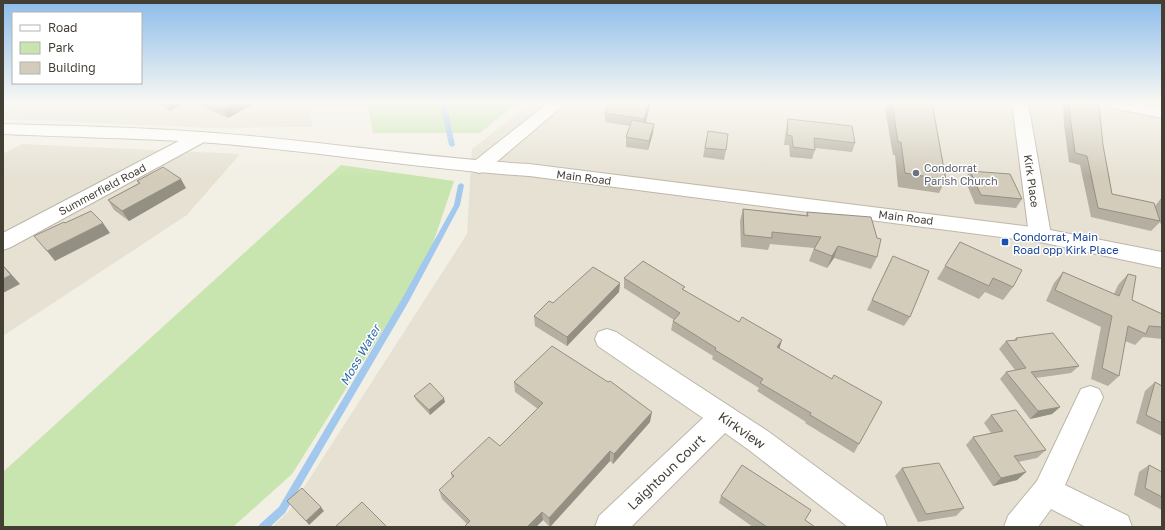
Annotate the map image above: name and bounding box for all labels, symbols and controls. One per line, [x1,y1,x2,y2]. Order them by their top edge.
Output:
legend [12,12,142,84]
text: Road [48,20,77,35]
text: Park [48,40,74,55]
text: Building [48,60,96,75]
street label: Kirk Place [1022,154,1042,208]
street label: Summerfield Road [56,160,148,218]
place label: Condorrat Parish Church [924,161,998,187]
street label: Main Road [556,167,612,187]
marker: Condorrat Parish Church [911,168,921,178]
street label: Main Road [878,207,934,227]
place label: Condorrat, Main Road opp Kirk Place [1013,230,1119,256]
marker: Condorrat, Main Road opp Kirk Place [1000,237,1010,247]
water label: Moss Water [337,320,384,388]
street label: Kirkview [715,408,769,452]
street label: Laightoun Court [624,431,708,513]

